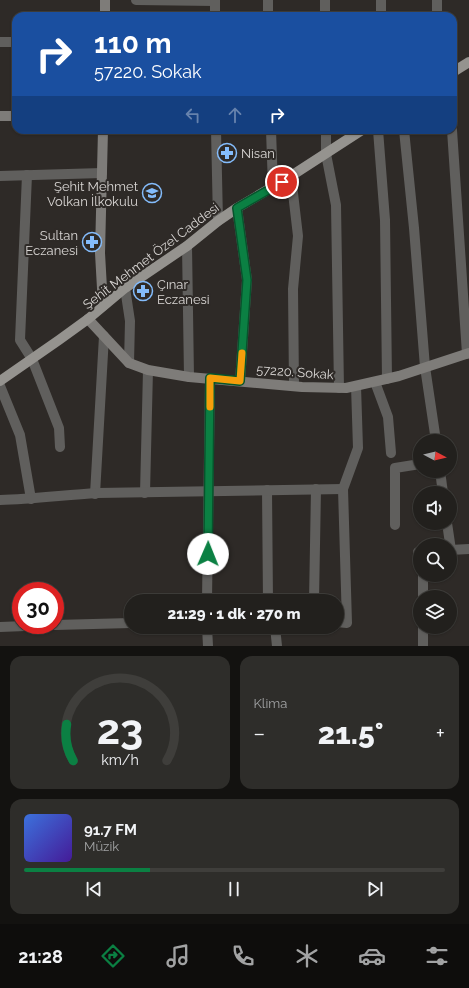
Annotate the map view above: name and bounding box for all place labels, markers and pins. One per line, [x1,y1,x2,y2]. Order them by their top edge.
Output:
pharmacy icon: Nisan [216,142,238,164]
place label: Nisan [241,146,275,161]
pin [265,165,299,199]
place label: Şehit Mehmet Volkan İlkokulu [47,179,139,209]
school or university icon: Şehit Mehmet Volkan İlkokulu [141,182,163,204]
place label: Sultan Eczanesi [25,228,78,258]
pharmacy icon: Sultan Eczanesi [81,231,103,253]
place label: Çınar Eczanesi [157,277,210,307]
pharmacy icon: Çınar Eczanesi [132,280,154,302]

